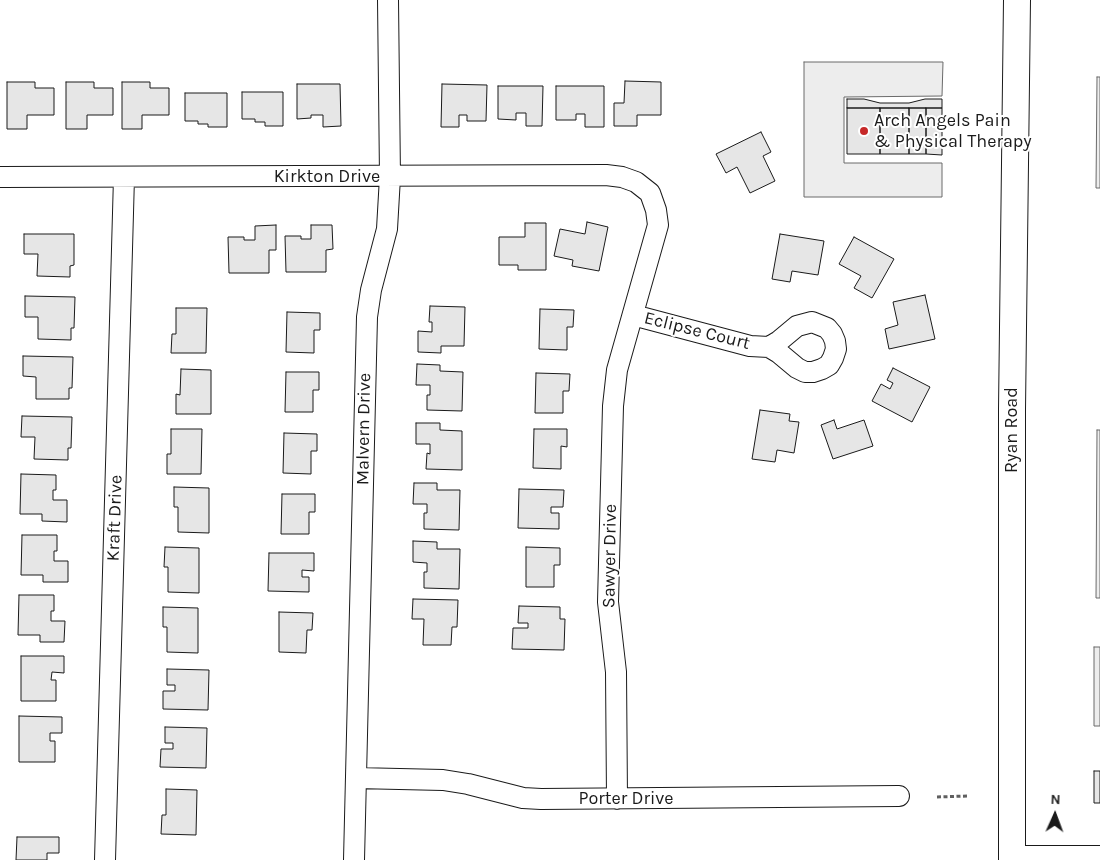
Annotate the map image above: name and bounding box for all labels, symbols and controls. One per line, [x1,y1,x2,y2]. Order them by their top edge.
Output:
place label: Arch Angels Pain & Physical Therapy [874,110,1032,152]
marker: Arch Angels Pain & Physical Therapy [858,125,870,137]
street label: Kirkton Drive [274,166,380,188]
street label: Eclipse Court [642,307,752,355]
street label: Malvern Drive [352,373,376,485]
street label: Ryan Road [1001,387,1023,473]
street label: Kraft Drive [103,474,127,562]
street label: Sawyer Drive [598,504,622,608]
street label: Porter Drive [578,788,674,810]
north arrow [1030,790,1080,840]
text: N [1050,791,1061,808]

